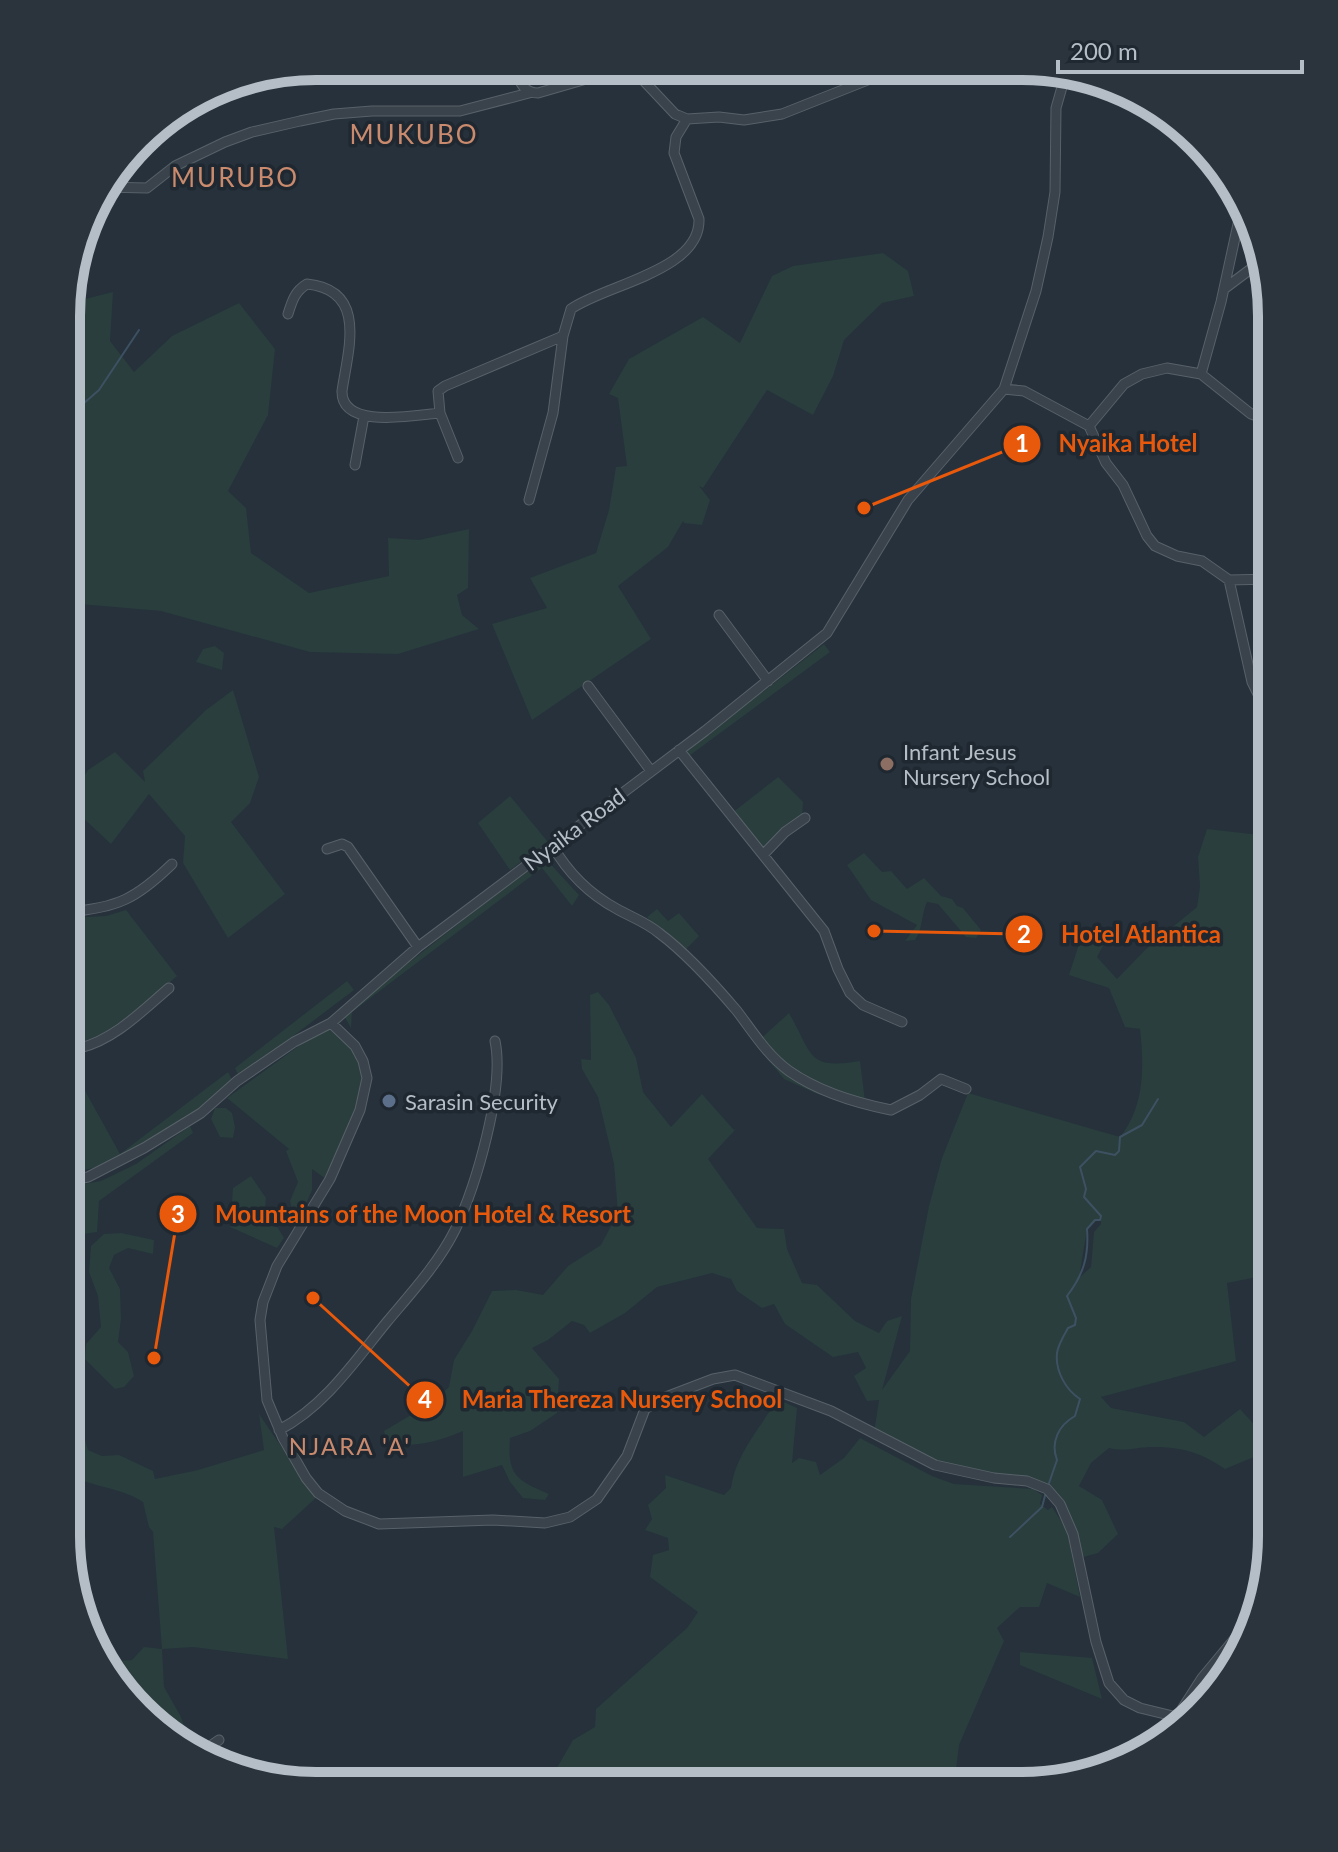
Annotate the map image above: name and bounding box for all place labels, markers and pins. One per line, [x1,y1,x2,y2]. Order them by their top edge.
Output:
callout: Nyaika Hotel [1002,420,1213,468]
place label: Infant Jesus Nursery School [903,738,1050,790]
marker: Infant Jesus Nursery School [878,755,896,773]
callout: Hotel Atlantica [1004,910,1237,958]
place label: Sarasin Security [405,1088,559,1115]
marker: Sarasin Security [380,1092,398,1110]
callout: Mountains of the Moon Hotel & Resort [158,1190,647,1238]
callout: Maria Thereza Nursery School [405,1376,799,1424]

